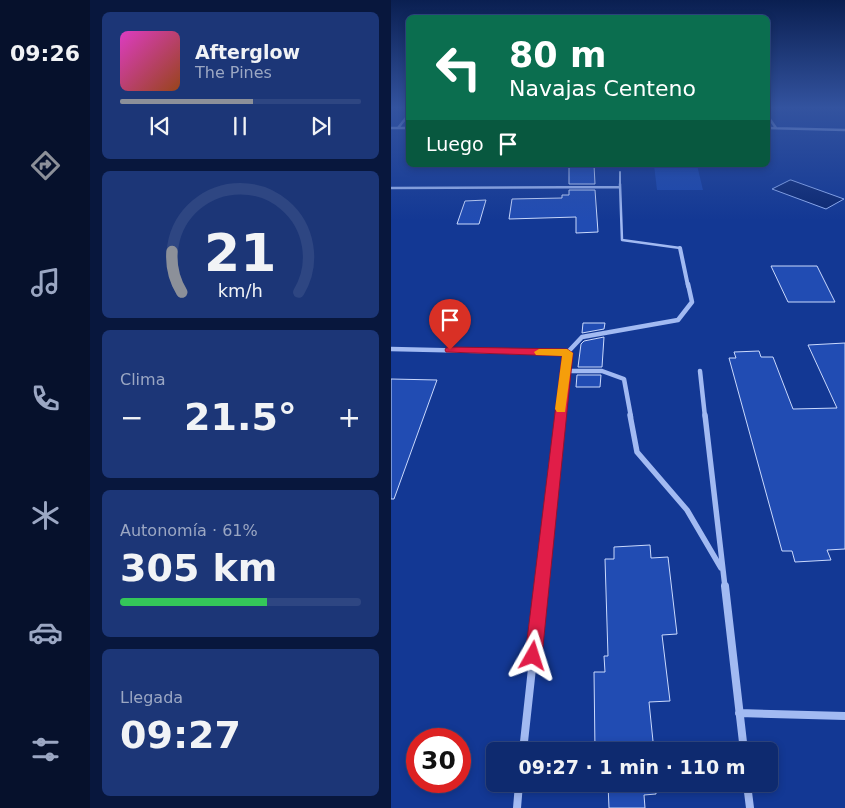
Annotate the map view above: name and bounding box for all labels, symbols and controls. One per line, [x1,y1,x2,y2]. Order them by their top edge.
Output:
icon: left [426,35,491,100]
text: 80 m [509,35,606,75]
text: 09:26 [10,41,80,66]
text: Afterglow [195,41,300,63]
text: The Pines [195,63,272,82]
text: Navajas Centeno [509,76,696,101]
icon: previous [146,112,174,140]
icon: pause [226,112,254,140]
icon: next [307,112,335,140]
icon: arrive [494,130,522,158]
text: Luego [426,133,484,155]
icon: directions [28,148,63,183]
text: 21 [204,223,277,283]
icon: music [28,265,63,300]
text: km/h [218,280,263,301]
pin [429,299,471,350]
icon: arrive [436,306,464,334]
text: Clima [120,370,165,389]
icon: phone [28,381,63,416]
text: 21.5° [184,395,297,439]
text: − [120,401,143,434]
text: + [338,401,361,434]
icon: climate [28,498,63,533]
text: Autonomía · 61% [120,521,258,540]
text: 305 km [120,546,277,590]
icon: car [28,615,63,650]
position arrow [506,629,558,681]
text: Llegada [120,688,183,707]
text: 09:27 [120,713,241,757]
speed limit sign: 30 [406,728,471,793]
icon: filters [28,732,63,767]
text: 09:27 · 1 min · 110 m [518,756,746,778]

